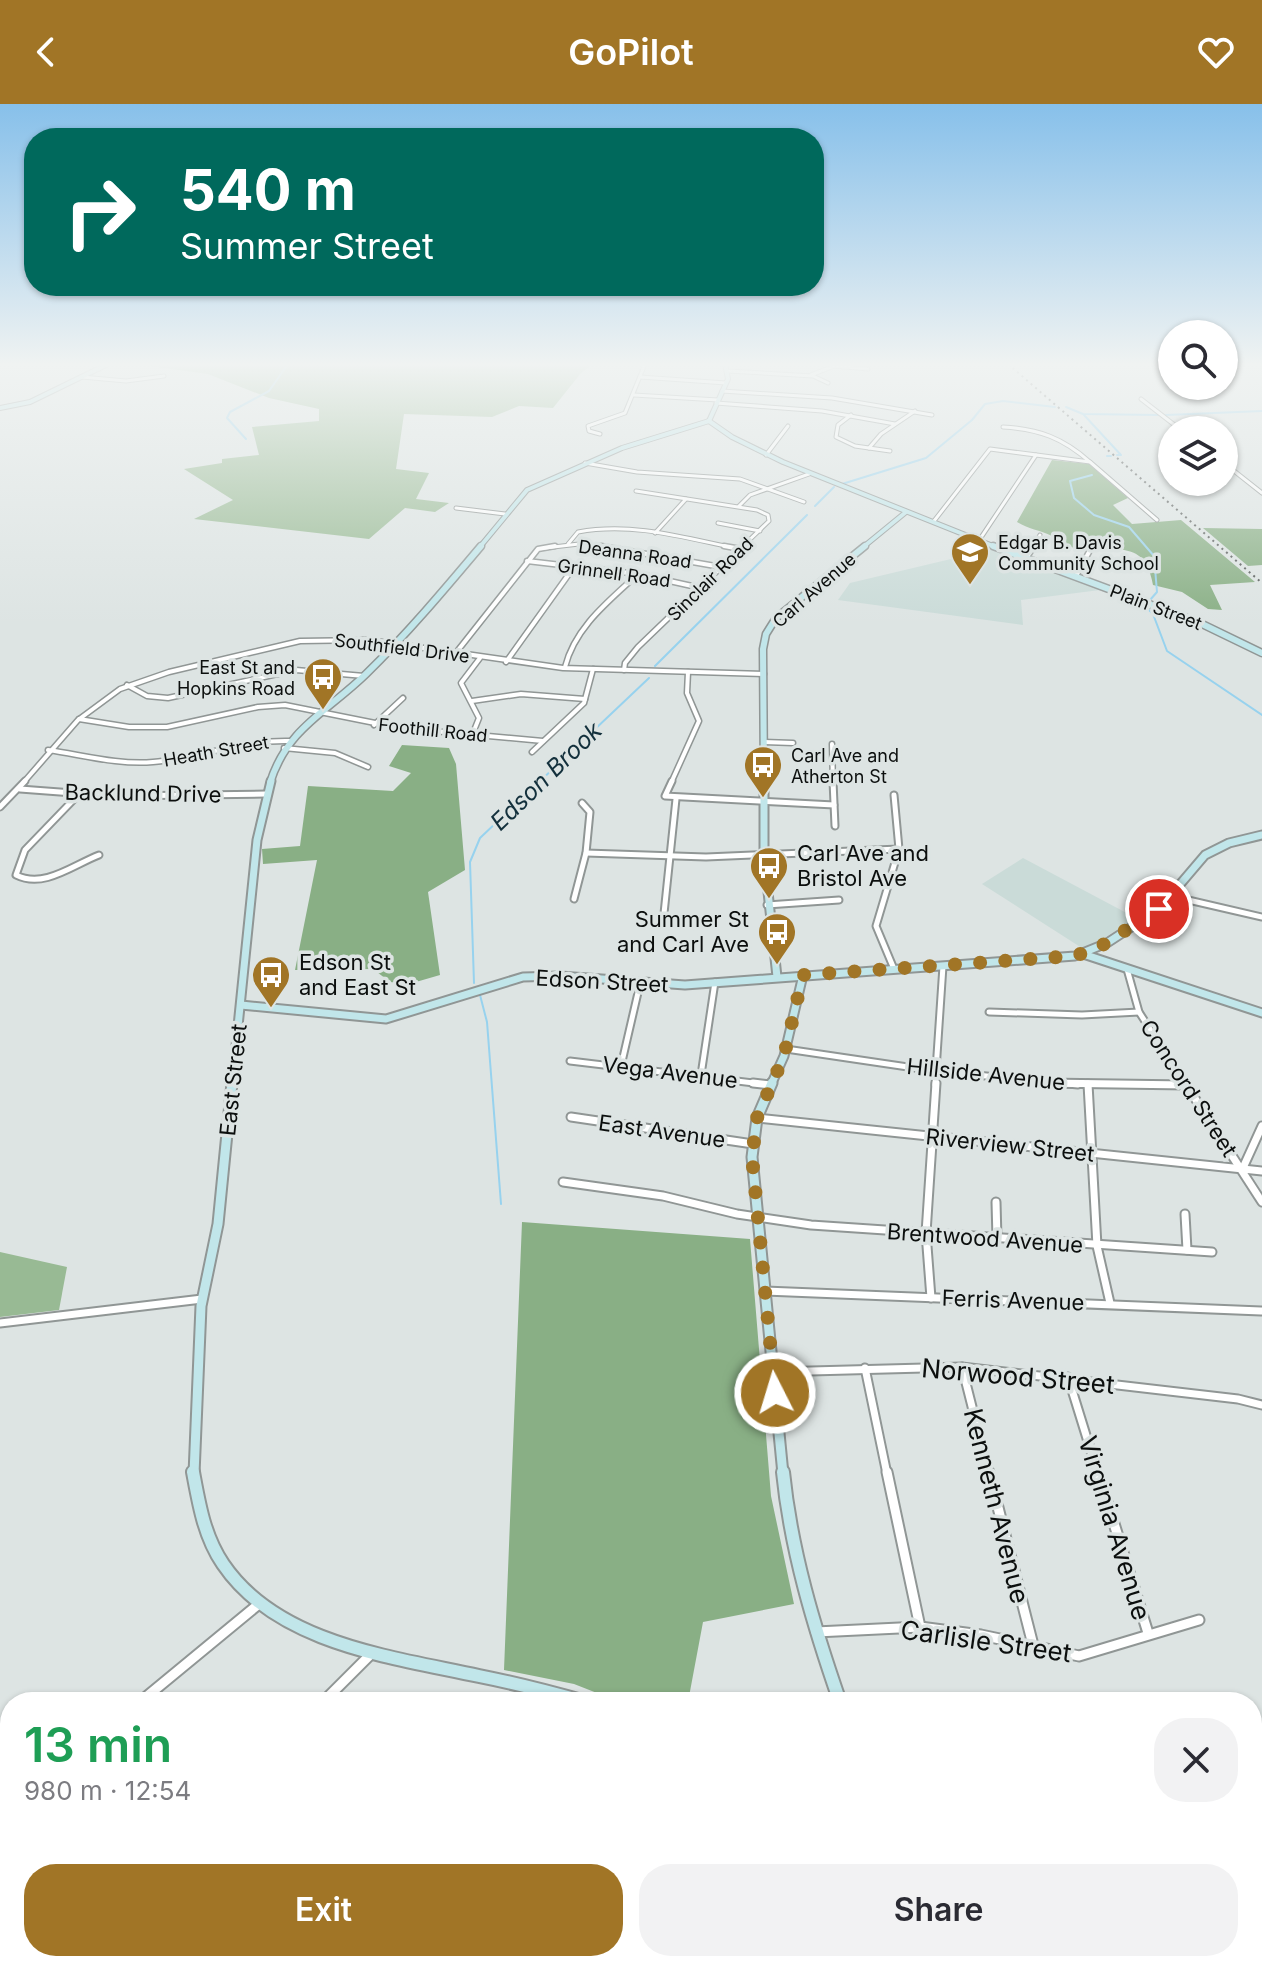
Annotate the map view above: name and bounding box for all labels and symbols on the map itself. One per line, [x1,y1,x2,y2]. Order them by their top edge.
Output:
school or university icon: Edgar B. Davis Community School [949,531,991,586]
place label: Edgar B. Davis Community School [998,532,1159,574]
street label: Sinclair Road [663,533,757,625]
street label: Deanna Road [577,536,693,572]
street label: Carl Avenue [768,548,860,632]
street label: Grinnell Road [556,555,672,591]
street label: Plain Street [1107,580,1205,634]
street label: Southfield Drive [333,629,471,667]
bus stop icon: East St and Hopkins Road [302,656,344,711]
place label: East St and Hopkins Road [177,657,295,699]
street label: Foothill Road [377,714,489,746]
water label: Edson Brook [484,715,608,836]
street label: Heath Street [162,731,270,771]
bus stop icon: Carl Ave and Atherton St [742,744,784,799]
place label: Carl Ave and Atherton St [791,745,899,787]
street label: Backlund Drive [64,779,222,807]
place label: Carl Ave and Bristol Ave [797,840,929,891]
bus stop icon: Carl Ave and Bristol Ave [748,845,790,900]
pin [1125,875,1193,943]
place label: Summer St and Carl Ave [617,906,749,957]
bus stop icon: Summer St and Carl Ave [756,911,798,966]
place label: Edson St and East St [299,949,416,1000]
bus stop icon: Edson St and East St [250,954,292,1009]
street label: Edson Street [535,965,669,997]
street label: Concord Street [1135,1015,1243,1161]
street label: East Street [214,1023,252,1137]
street label: Vega Avenue [601,1051,739,1093]
street label: Hillside Avenue [906,1053,1066,1095]
street label: East Avenue [597,1109,727,1153]
street label: Riverview Street [924,1123,1096,1167]
street label: Brentwood Avenue [886,1218,1084,1258]
street label: Ferris Avenue [941,1285,1085,1315]
position arrow [733,1351,817,1435]
street label: Norwood Street [920,1352,1116,1400]
street label: Kenneth Avenue [958,1405,1036,1607]
street label: Virginia Avenue [1072,1432,1158,1624]
street label: Carlisle Street [899,1614,1073,1668]

